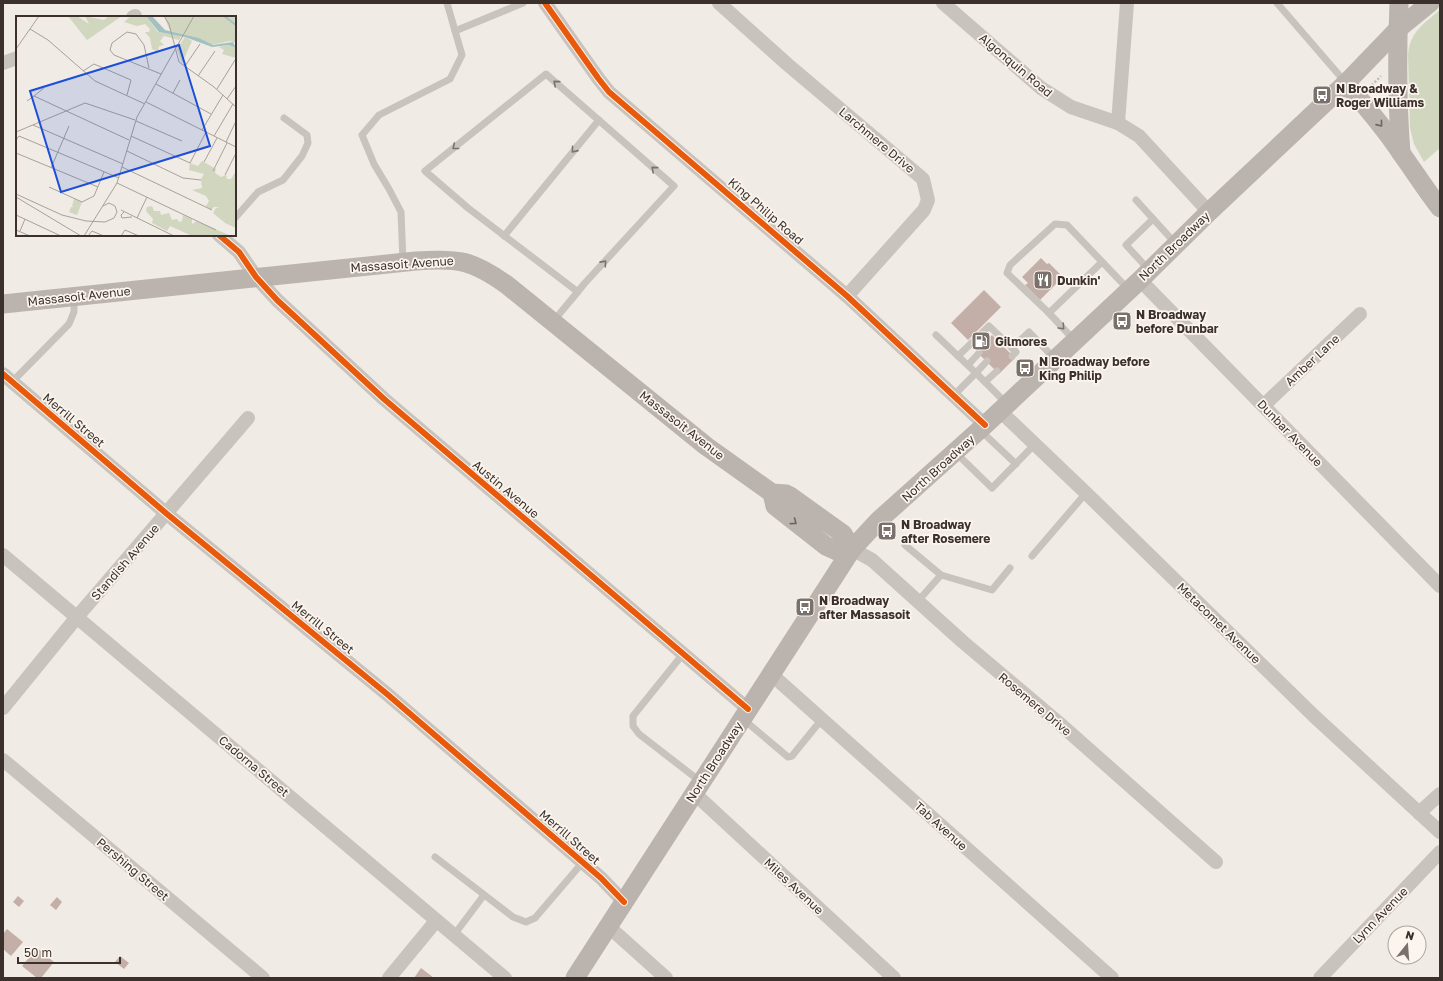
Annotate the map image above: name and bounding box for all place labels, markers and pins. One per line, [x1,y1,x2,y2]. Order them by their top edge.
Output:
place label: N Broadway & Roger Williams [1336,81,1425,110]
bus stop icon: N Broadway & Roger Williams [1311,84,1333,106]
restaurant icon: Dunkin' [1032,269,1054,291]
place label: Dunkin' [1057,273,1100,288]
place label: N Broadway before Dunbar [1136,307,1219,336]
bus stop icon: N Broadway before Dunbar [1111,310,1133,332]
fuel station icon: Gilmores [970,330,992,352]
place label: Gilmores [995,334,1047,349]
place label: N Broadway before King Philip [1039,354,1150,383]
bus stop icon: N Broadway before King Philip [1014,357,1036,379]
place label: N Broadway after Rosemere [901,517,990,546]
bus stop icon: N Broadway after Rosemere [876,520,898,542]
place label: N Broadway after Massasoit [819,593,910,622]
bus stop icon: N Broadway after Massasoit [794,596,816,618]

